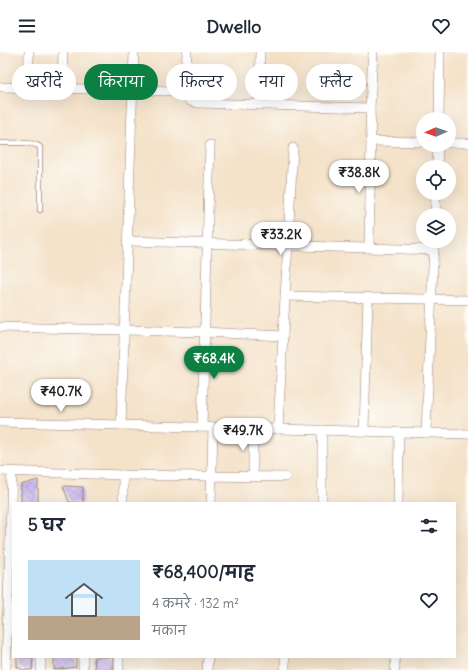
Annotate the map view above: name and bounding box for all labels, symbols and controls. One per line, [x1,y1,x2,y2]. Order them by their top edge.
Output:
icon: menu [16,15,38,37]
text: Dwello [207,15,261,38]
icon: heart [430,15,452,37]
chip: खरीदें [12,64,76,100]
chip: किराया [84,64,158,100]
chip: फ़िल्टर [166,64,237,100]
chip: नया [245,64,298,100]
chip: फ़्लैट [306,64,366,100]
north arrow [416,112,456,152]
map controls [416,112,456,248]
pin: ₹38.8K [326,160,392,194]
button: locate [416,160,456,200]
text: ₹38.8K [338,164,380,181]
button: layers [416,208,456,248]
pin: ₹33.2K [248,222,314,256]
text: ₹33.2K [260,226,302,243]
pin: ₹68.4K [181,346,247,380]
text: ₹68.4K [193,350,235,367]
pin: ₹40.7K [28,379,94,413]
text: ₹40.7K [40,383,82,400]
pin: ₹49.7K [210,418,276,452]
text: ₹49.7K [223,422,263,439]
text: 5 घर [28,514,64,536]
icon: filters [418,515,440,537]
text: ₹68,400/माह [152,561,255,583]
icon: home [60,576,108,624]
icon: heart [418,589,440,611]
text: 4 कमरे · 132 m² [152,595,239,612]
text: मकान [152,622,186,639]

